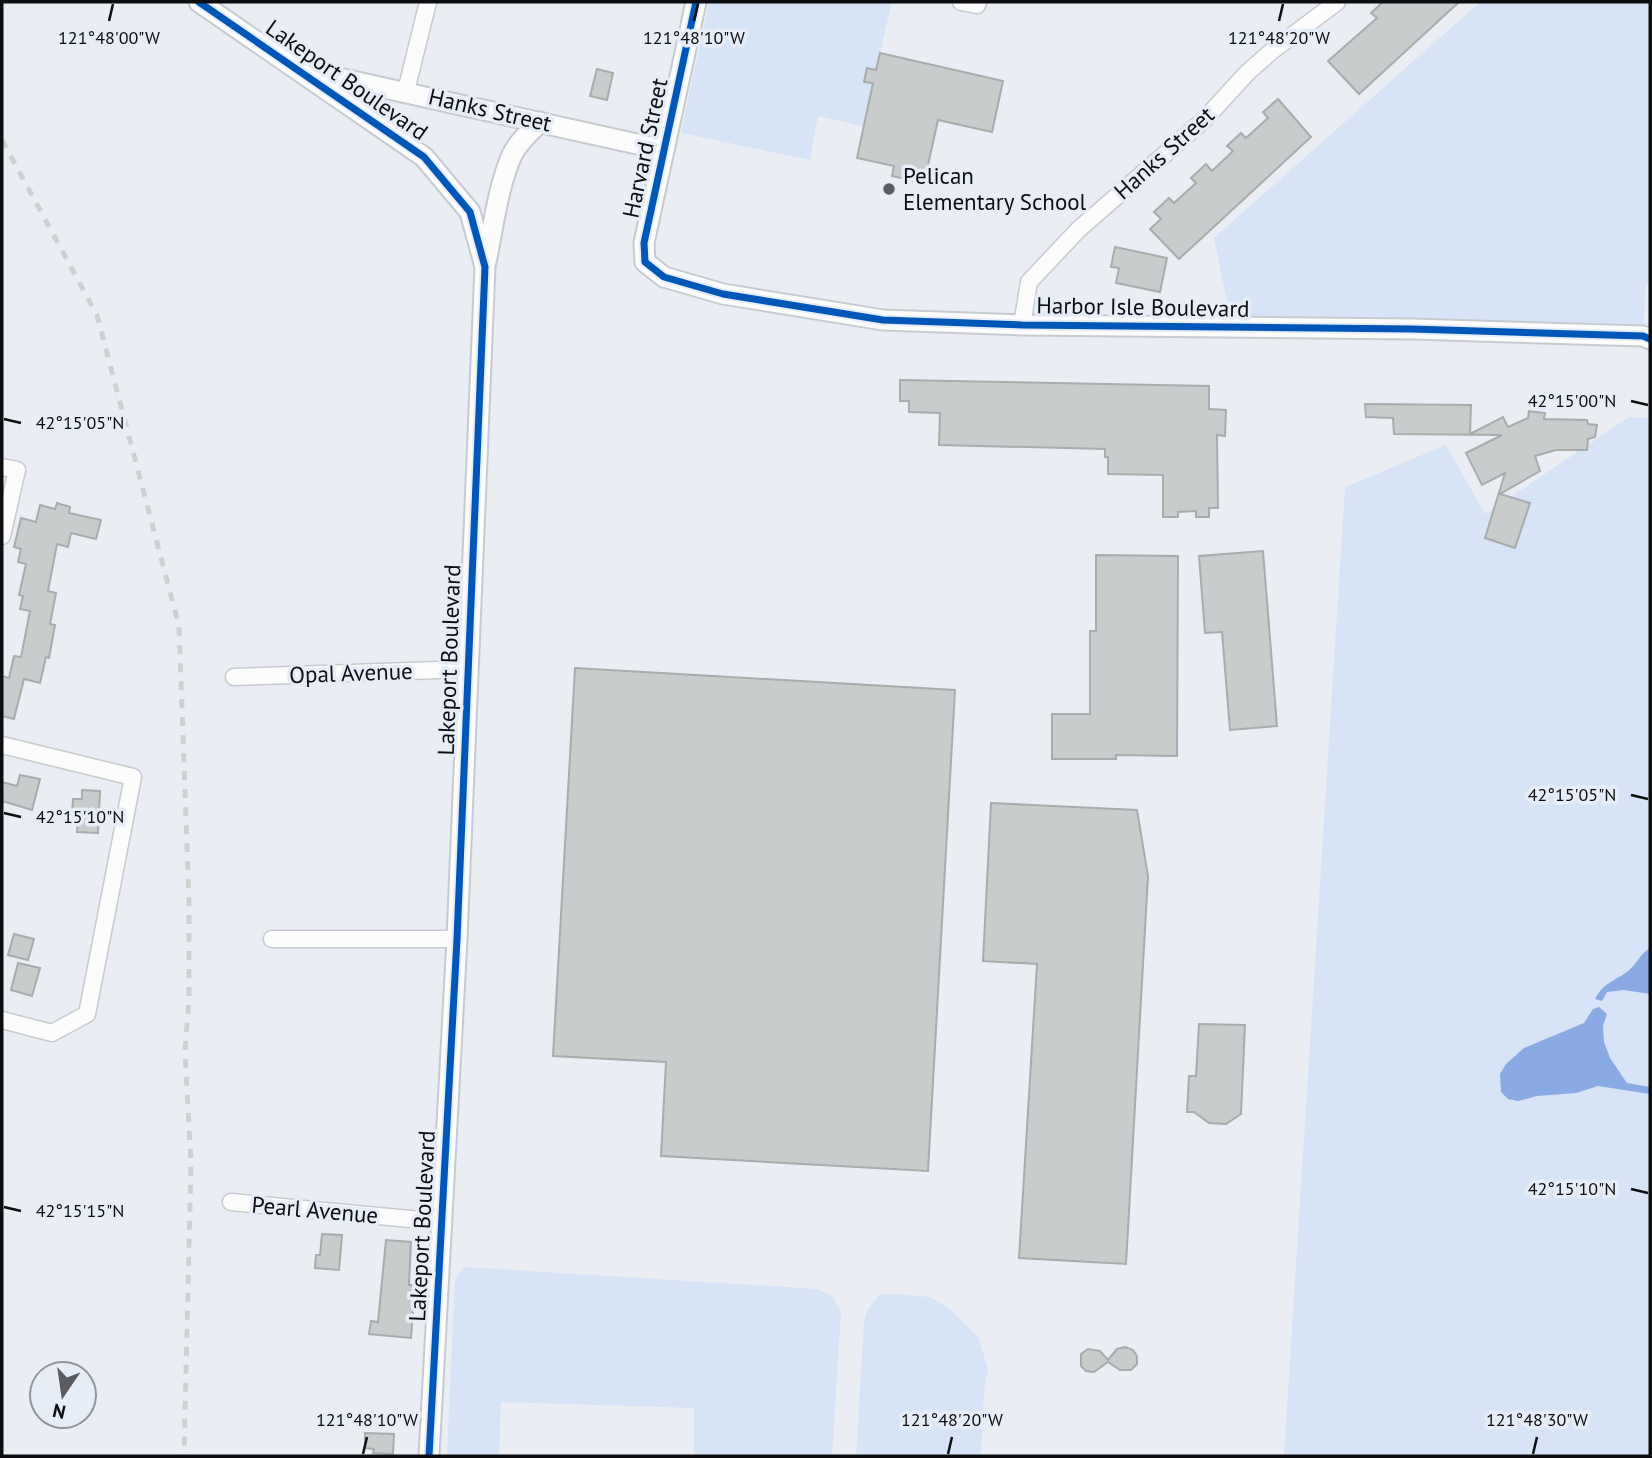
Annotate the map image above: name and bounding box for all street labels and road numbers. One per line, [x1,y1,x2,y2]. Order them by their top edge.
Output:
street label: Lakeport Boulevard [261,13,434,146]
street label: Harvard Street [616,75,674,220]
street label: Hanks Street [426,81,554,138]
street label: Hanks Street [1108,100,1220,205]
street label: Harbor Isle Boulevard [1036,290,1250,323]
street label: Lakeport Boulevard [431,564,466,756]
street label: Opal Avenue [289,656,413,689]
street label: Lakeport Boulevard [402,1130,441,1322]
street label: Pearl Avenue [251,1190,380,1229]

